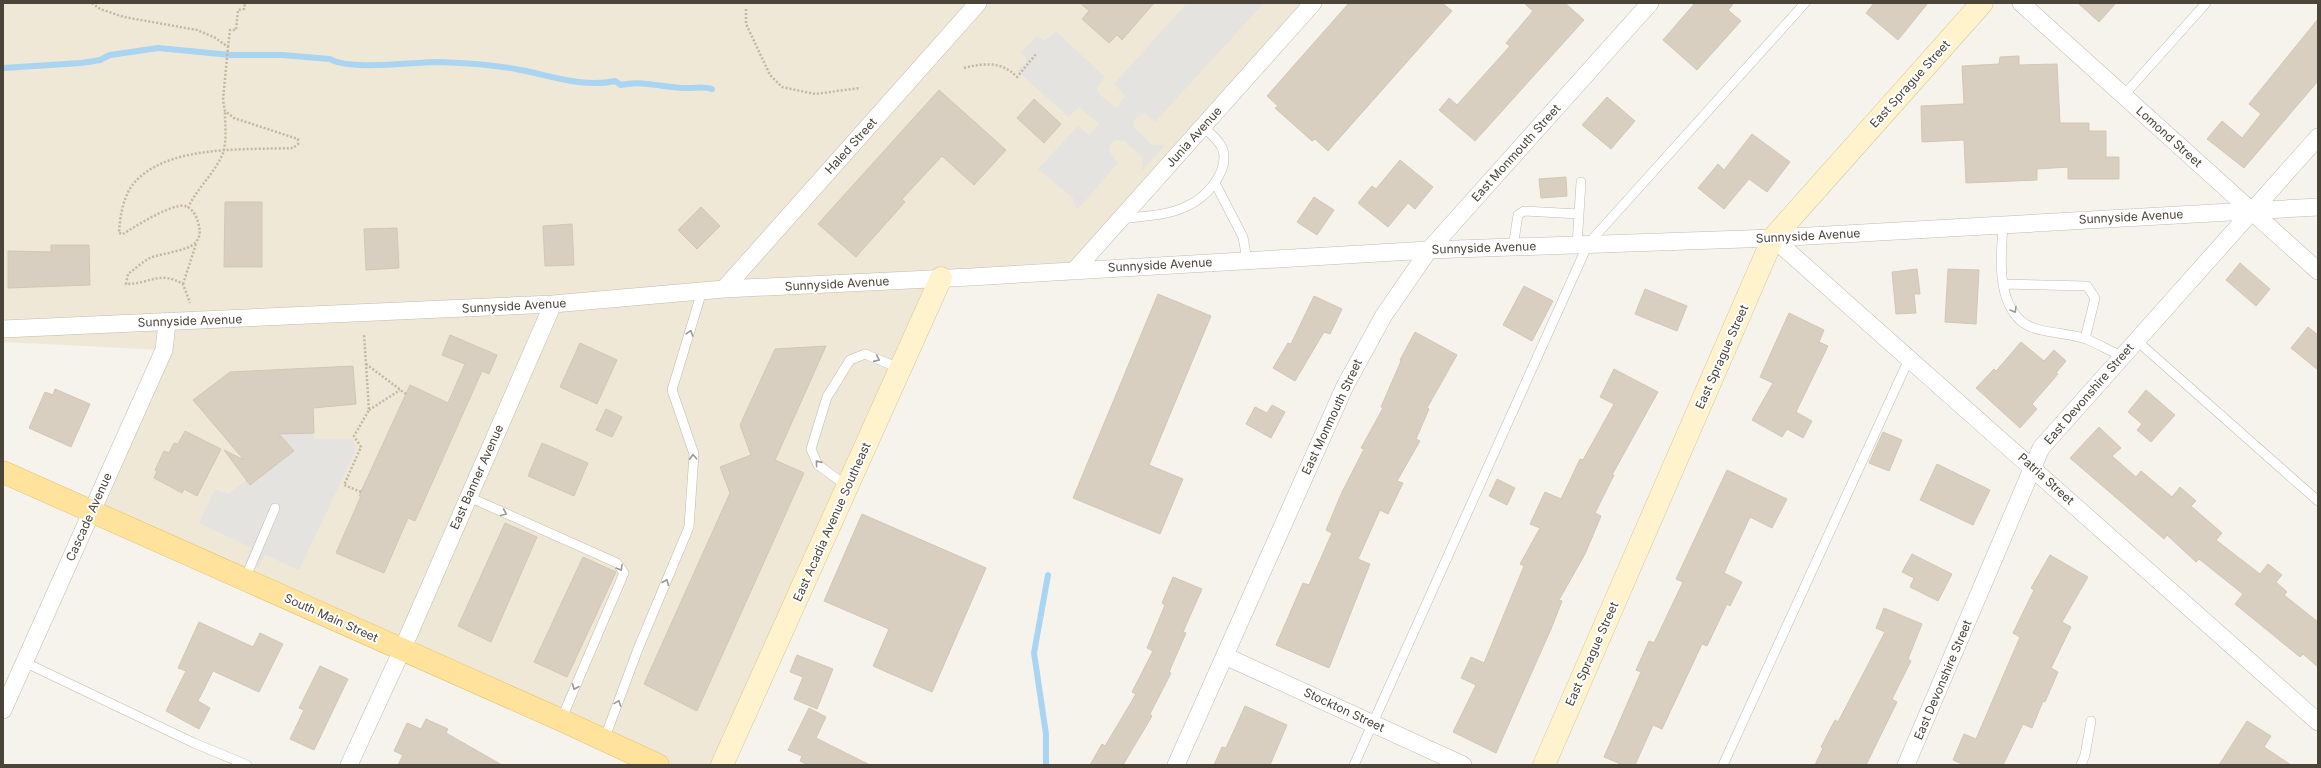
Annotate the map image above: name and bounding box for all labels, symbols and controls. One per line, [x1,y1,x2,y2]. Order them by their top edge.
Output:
street label: East Sprague Street [1866,37,1953,131]
street label: East Monmouth Street [1468,101,1563,204]
street label: Junia Avenue [1163,103,1225,170]
street label: Lomond Street [2133,103,2205,170]
street label: Haled Street [822,115,880,177]
street label: Sunnyside Avenue [2078,206,2184,227]
street label: Sunnyside Avenue [1755,225,1861,246]
street label: Sunnyside Avenue [1431,238,1537,257]
street label: Sunnyside Avenue [1107,254,1213,275]
street label: Sunnyside Avenue [784,273,890,294]
street label: Sunnyside Avenue [461,295,567,316]
street label: East Sprague Street [1692,302,1751,411]
one-way arrow [2010,306,2017,313]
street label: Sunnyside Avenue [137,311,243,330]
one-way arrow [685,330,694,337]
street label: East Devonshire Street [2041,340,2137,447]
one-way arrow [873,354,881,362]
street label: East Monmouth Street [1298,357,1365,477]
street label: East Banner Avenue [447,422,506,532]
street label: East Acadia Avenue Southeast [790,440,874,604]
street label: Patria Street [2015,450,2077,508]
one-way arrow [689,454,697,460]
one-way arrow [816,460,823,468]
street label: Cascade Avenue [62,470,115,563]
one-way arrow [500,508,508,516]
one-way arrow [616,564,623,571]
one-way arrow [661,579,669,587]
street label: South Main Street [282,590,381,645]
street label: East Sprague Street [1562,599,1621,708]
street label: East Devonshire Street [1910,618,1975,742]
one-way arrow [572,683,580,691]
street label: Stockton Street [1301,684,1387,735]
one-way arrow [613,700,621,707]

